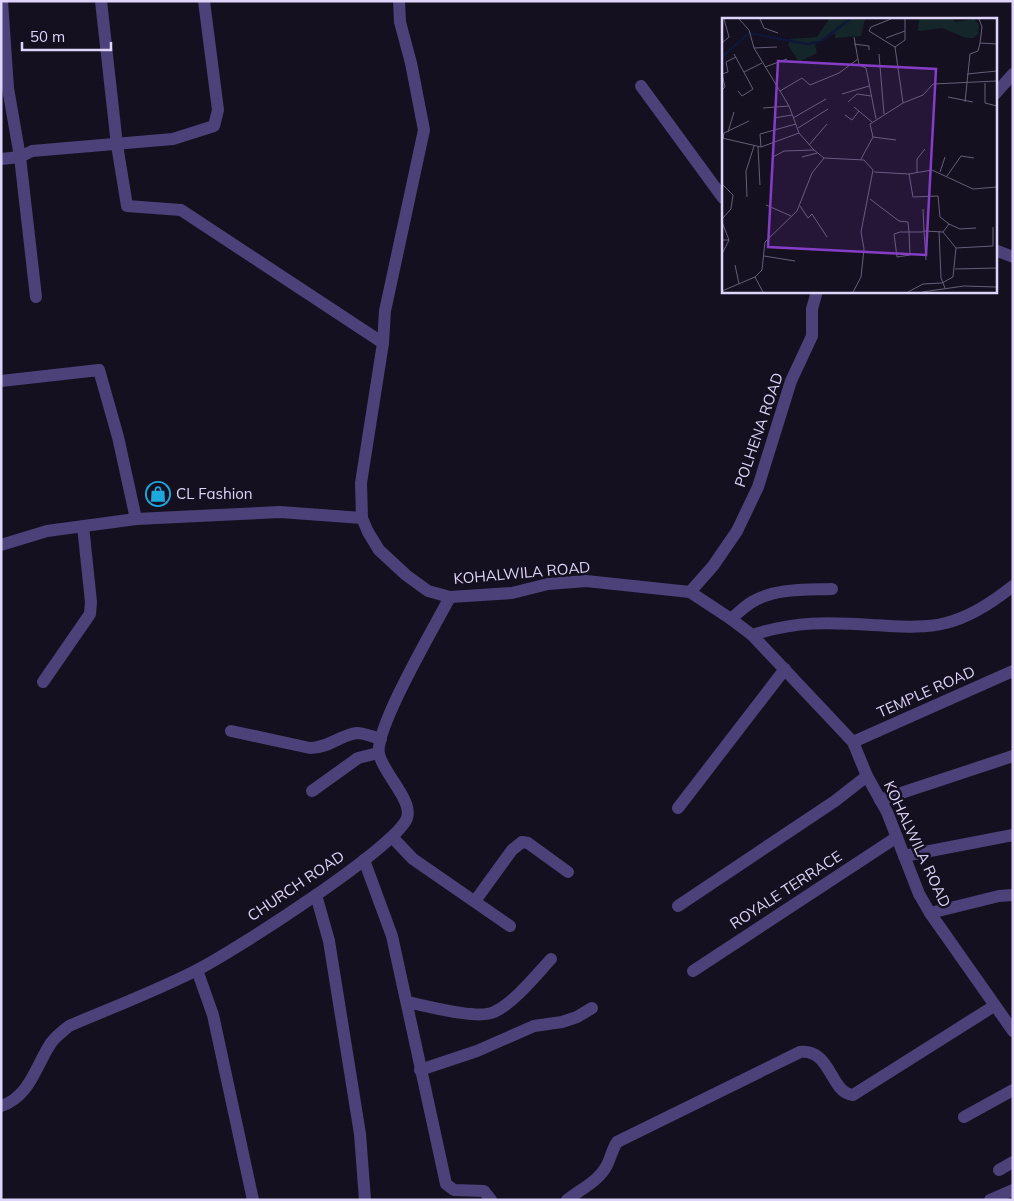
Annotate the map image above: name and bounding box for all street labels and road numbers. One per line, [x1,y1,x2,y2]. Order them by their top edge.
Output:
street label: POLHENA ROAD [730,370,787,490]
street label: KOHALWILA ROAD [453,557,591,588]
street label: TEMPLE ROAD [874,661,978,722]
street label: KOHALWILA ROAD [880,778,955,910]
street label: CHURCH ROAD [244,846,348,925]
street label: ROYALE TERRACE [726,846,845,933]

